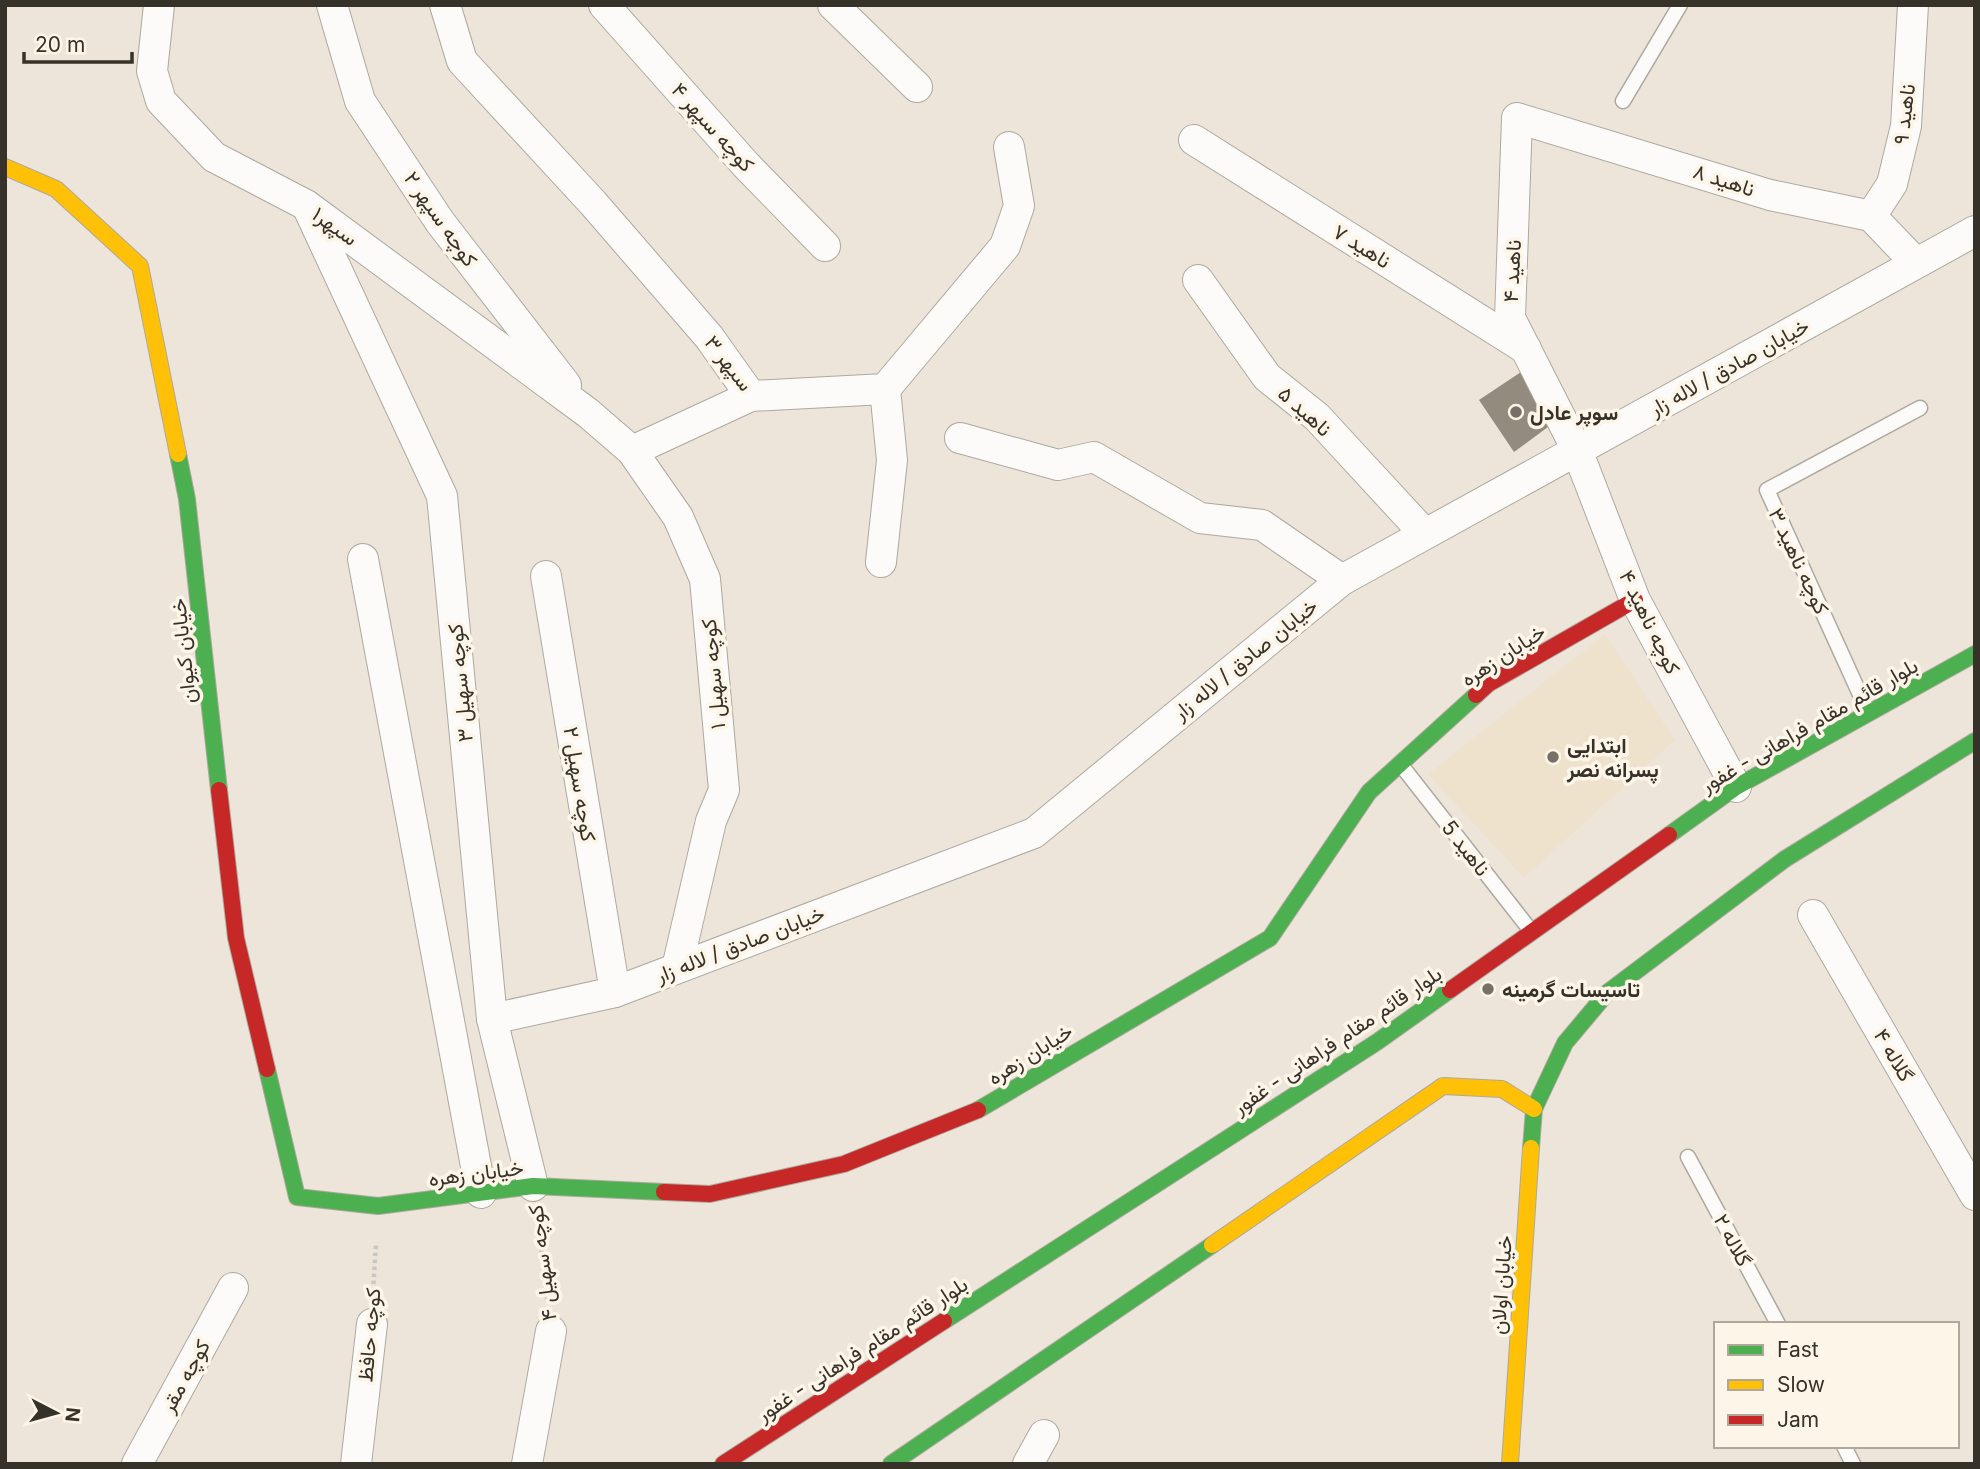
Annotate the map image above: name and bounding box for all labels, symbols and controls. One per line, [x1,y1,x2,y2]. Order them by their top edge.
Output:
scale bar [24,21,133,65]
text: 20 m [35,32,85,57]
street label: کوچه سپهر ۴ [665,77,760,178]
street label: ناهید ۹ [1888,82,1920,146]
street label: ناهید ۸ [1690,158,1758,202]
street label: کوچه سپهر ۲ [397,167,483,273]
street label: سپهر۱ [306,201,363,252]
street label: ناهید ۷ [1329,219,1395,273]
street label: ناهید ۴ [1498,239,1526,303]
street label: خیابان صادق / لاله زار [1644,313,1814,423]
street label: سپهر ۳ [698,330,758,397]
street label: ناهید ۵ [1273,381,1337,441]
place label: سوپر عادل [1530,400,1618,427]
marker: سوپر عادل [1508,404,1524,420]
street label: کوچه ناهید ۳ [1762,504,1834,619]
street label: کوچه ناهید ۴ [1612,566,1686,679]
street label: خیابان صادق / لاله زار [1167,593,1323,726]
street label: خیابان کیوان [165,597,202,705]
street label: کوچه سهیل ۱ [696,617,732,730]
street label: خیابان زهره [1456,619,1550,692]
street label: کوچه سهیل ۳ [442,623,480,743]
street label: بلوار قائم مقام فراهانی - غفور [1695,652,1923,800]
street label: کوچه سهیل ۲ [557,725,601,843]
place label: ابتدایی پسرانه نصر [1566,733,1659,784]
marker: ابتدایی پسرانه نصر [1545,749,1561,765]
street label: ناهید 5 [1437,815,1495,881]
street label: خیابان صادق / لاله زار [651,900,828,989]
street label: بلوار قائم مقام فراهانی - غفور [1227,961,1447,1122]
place label: تاسیسات گرمینه [1502,977,1640,1003]
marker: تاسیسات گرمینه [1480,981,1496,997]
street label: خیابان زهره [983,1018,1078,1091]
street label: گلاله ۴ [1869,1024,1919,1086]
street label: خیابان زهره [427,1155,525,1192]
street label: کوچه سهیل ۴ [522,1203,564,1323]
street label: گلاله ۲ [1709,1209,1757,1271]
street label: خیابان اولان [1485,1235,1518,1335]
street label: بلوار قائم مقام فراهانی - غفور [751,1271,973,1429]
street label: کوچه حافظ [352,1287,388,1383]
legend [1714,1322,1959,1448]
street label: کوچه مقر [154,1335,217,1419]
text: Fast [1777,1337,1819,1362]
text: Slow [1777,1372,1825,1397]
north arrow [21,1378,91,1448]
text: N [60,1406,85,1423]
text: Jam [1777,1407,1819,1432]

